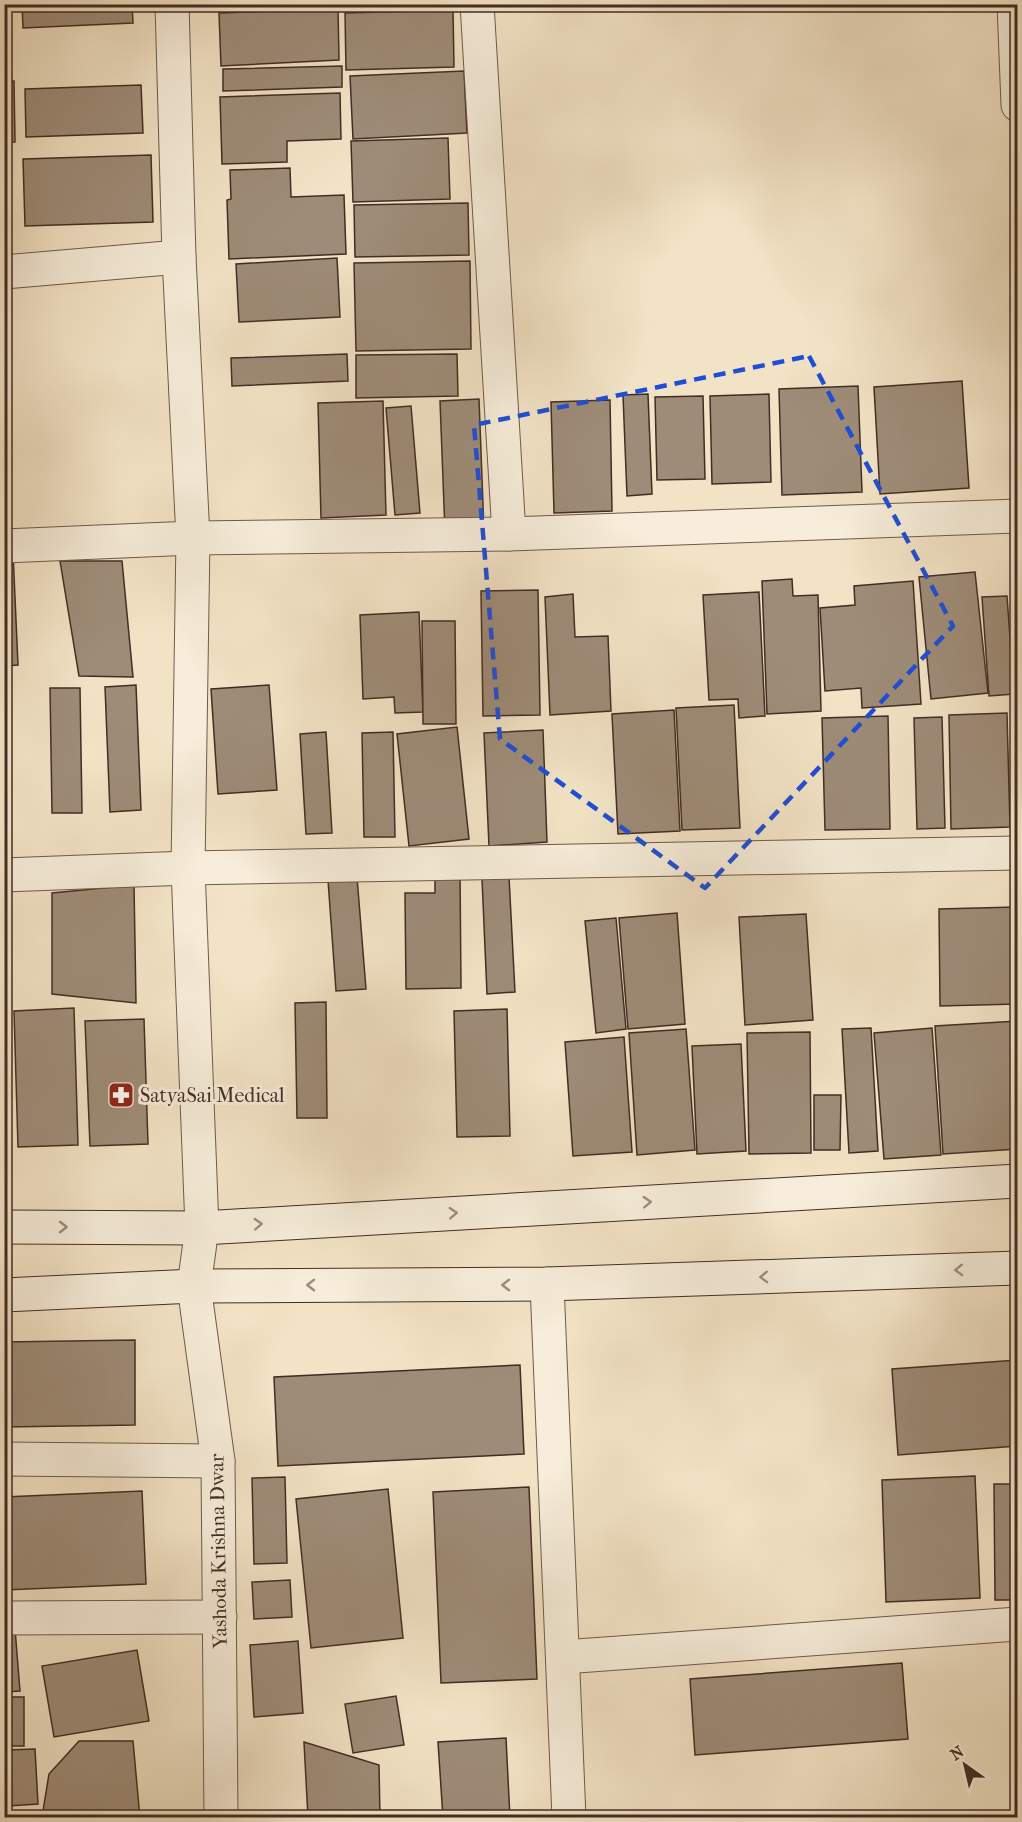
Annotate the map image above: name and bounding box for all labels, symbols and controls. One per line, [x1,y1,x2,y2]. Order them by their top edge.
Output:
pharmacy icon: SatyaSai Medical [106,1080,136,1110]
place label: SatyaSai Medical [140,1084,285,1107]
one-way arrow [643,1196,652,1209]
one-way arrow [448,1207,457,1220]
one-way arrow [253,1218,262,1231]
one-way arrow [58,1221,67,1233]
one-way arrow [955,1264,964,1277]
one-way arrow [760,1271,769,1283]
one-way arrow [307,1279,316,1291]
one-way arrow [502,1279,511,1291]
street label: Yashoda Krishna Dwar [205,1453,232,1649]
north arrow [935,1735,995,1795]
text: N [947,1741,968,1764]

